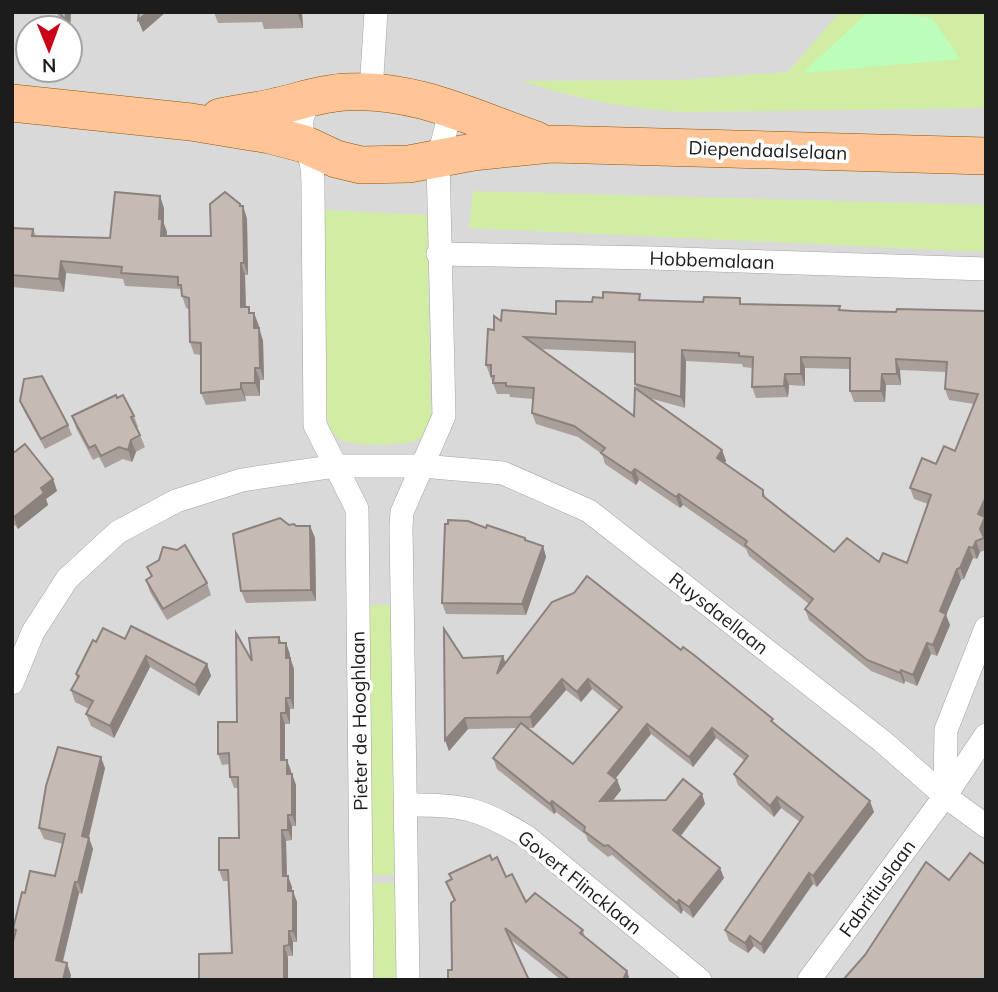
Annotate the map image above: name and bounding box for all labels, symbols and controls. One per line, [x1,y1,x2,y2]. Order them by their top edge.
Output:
north arrow [14,14,84,84]
text: N [42,54,57,78]
street label: Diependaalselaan [688,135,848,165]
street label: Hobbemalaan [649,246,775,274]
street label: Ruysdaellaan [665,567,773,659]
street label: Pieter de Hooghlaan [345,631,373,811]
street label: Govert Flincklaan [513,825,647,939]
street label: Fabritiuslaan [834,835,920,941]

